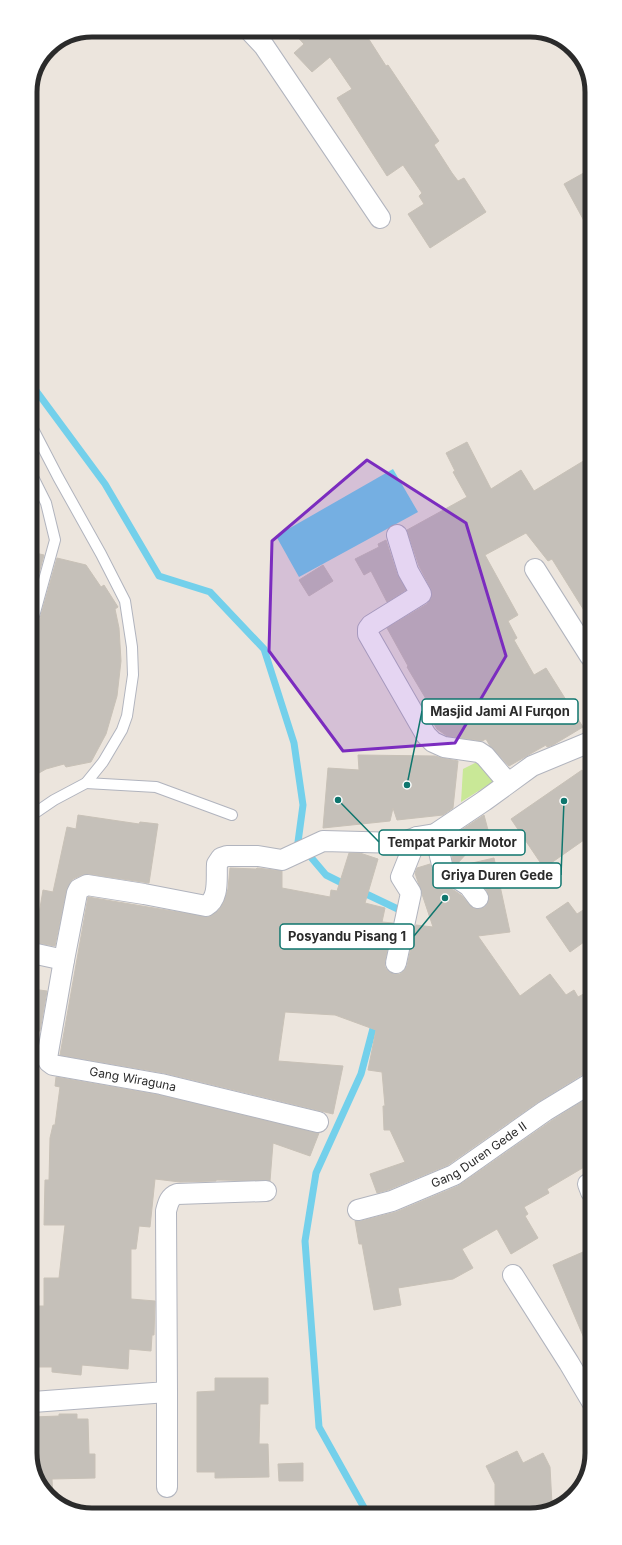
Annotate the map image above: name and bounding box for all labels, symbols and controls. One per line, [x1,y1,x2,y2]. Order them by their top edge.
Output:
callout: Masjid Jami Al Furqon [422,699,578,724]
text: Masjid Jami Al Furqon [430,703,570,719]
callout: Tempat Parkir Motor [379,830,525,855]
text: Tempat Parkir Motor [387,834,518,850]
callout: Griya Duren Gede [433,863,561,888]
text: Griya Duren Gede [441,867,553,883]
callout: Posyandu Pisang 1 [280,924,414,949]
text: Posyandu Pisang 1 [288,928,406,944]
street label: Gang Wiraguna [88,1064,178,1094]
street label: Gang Duren Gede II [429,1118,529,1191]

